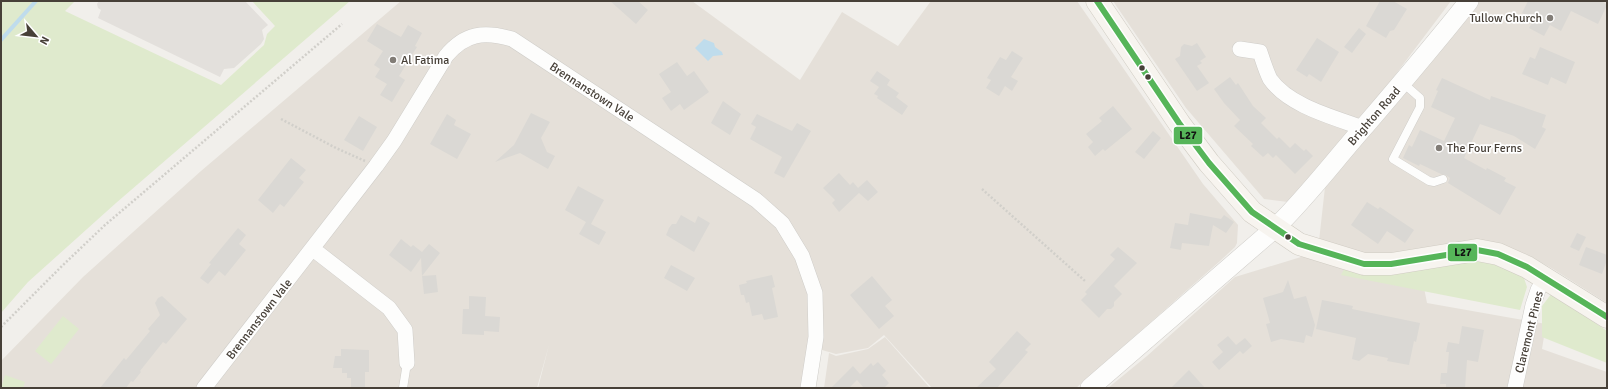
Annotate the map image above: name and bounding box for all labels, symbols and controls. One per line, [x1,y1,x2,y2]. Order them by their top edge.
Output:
place label: Tullow Church [1470,11,1542,26]
marker: Tullow Church [1545,13,1555,23]
north arrow [16,16,56,56]
text: N [37,34,52,47]
place label: Al Fatima [401,53,449,68]
marker: Al Fatima [388,55,398,65]
street label: Brennanstown Vale [546,59,637,125]
unlabelled marker [1137,63,1147,73]
unlabelled marker [1143,72,1153,82]
street label: Brighton Road [1345,84,1404,149]
line badge: L27 [1173,126,1203,145]
text: L27 [1179,129,1197,142]
place label: The Four Ferns [1447,141,1522,156]
marker: The Four Ferns [1434,143,1444,153]
unlabelled marker [1283,232,1293,242]
line badge: L27 [1447,243,1478,262]
text: L27 [1454,246,1472,259]
street label: Brennanstown Vale [223,276,296,363]
street label: Claremont Pines [1512,289,1547,375]

